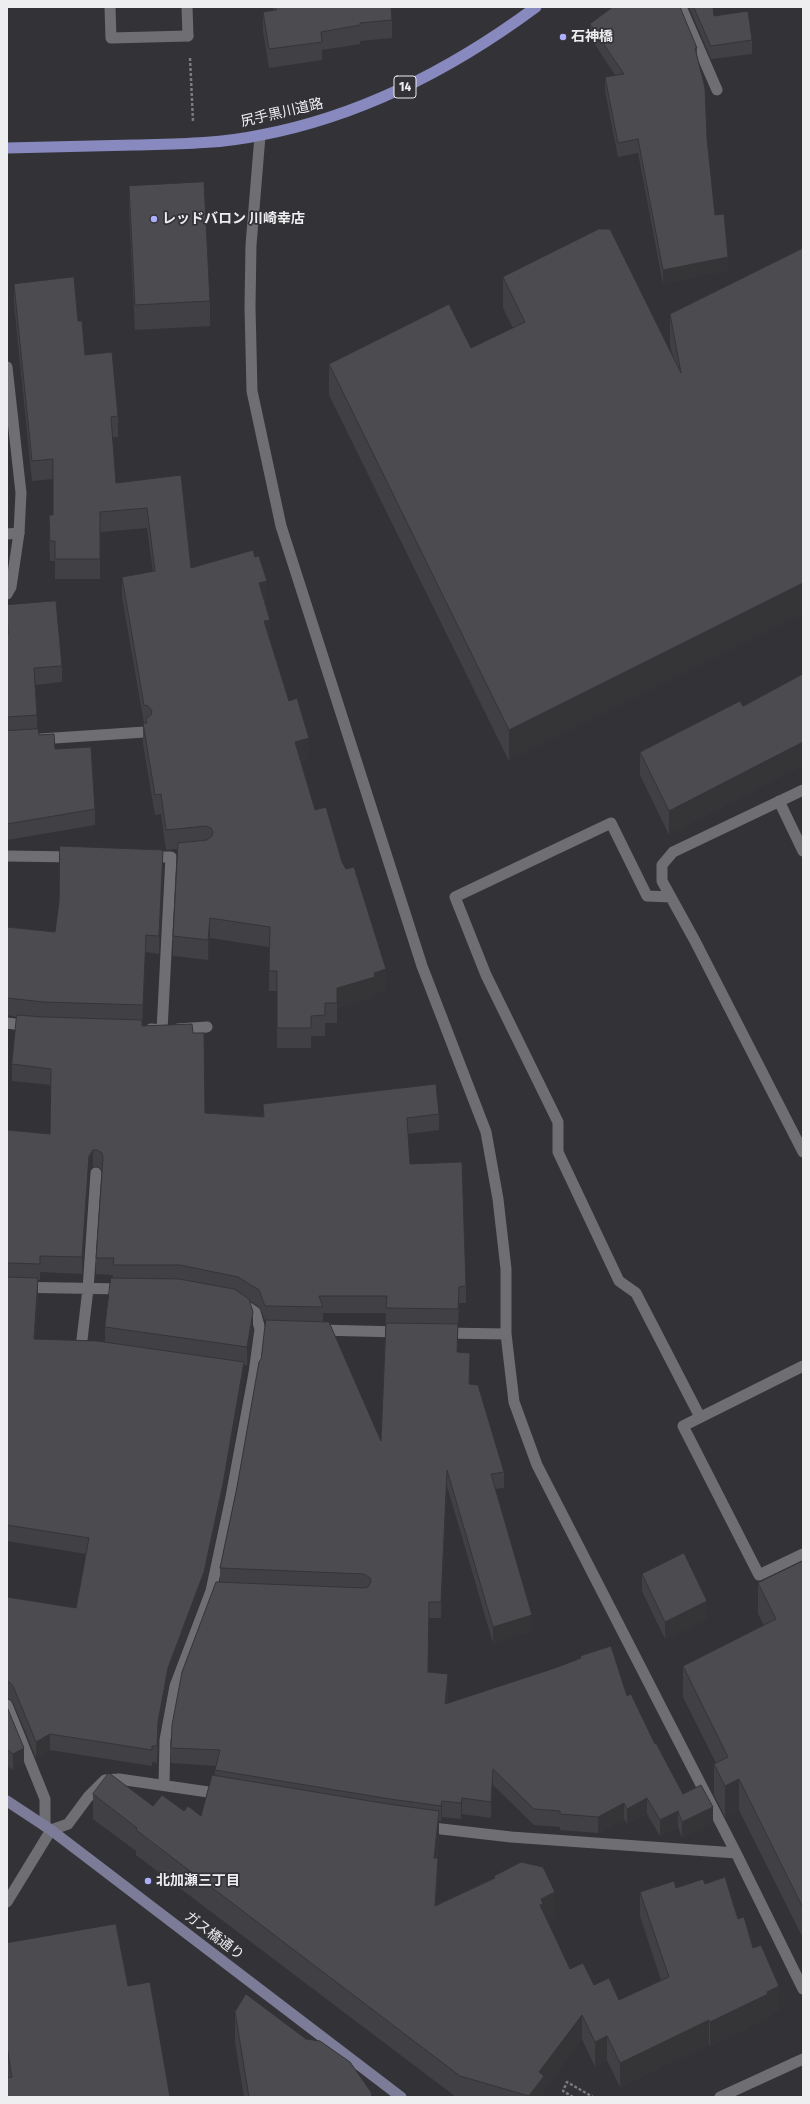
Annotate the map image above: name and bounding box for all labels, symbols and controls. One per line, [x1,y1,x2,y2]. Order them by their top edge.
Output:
place label: 石神橋 [571,29,613,45]
marker: 石神橋 [558,32,568,42]
road number: 14 [394,76,416,98]
street label: 尻手黒川道路 [239,95,325,131]
place label: レッドバロン 川崎幸店 [162,211,305,227]
marker: レッドバロン 川崎幸店 [149,214,159,224]
place label: 北加瀬三丁目 [156,1873,240,1889]
marker: 北加瀬三丁目 [143,1876,153,1886]
street label: ガス橋通り [181,1908,247,1964]

